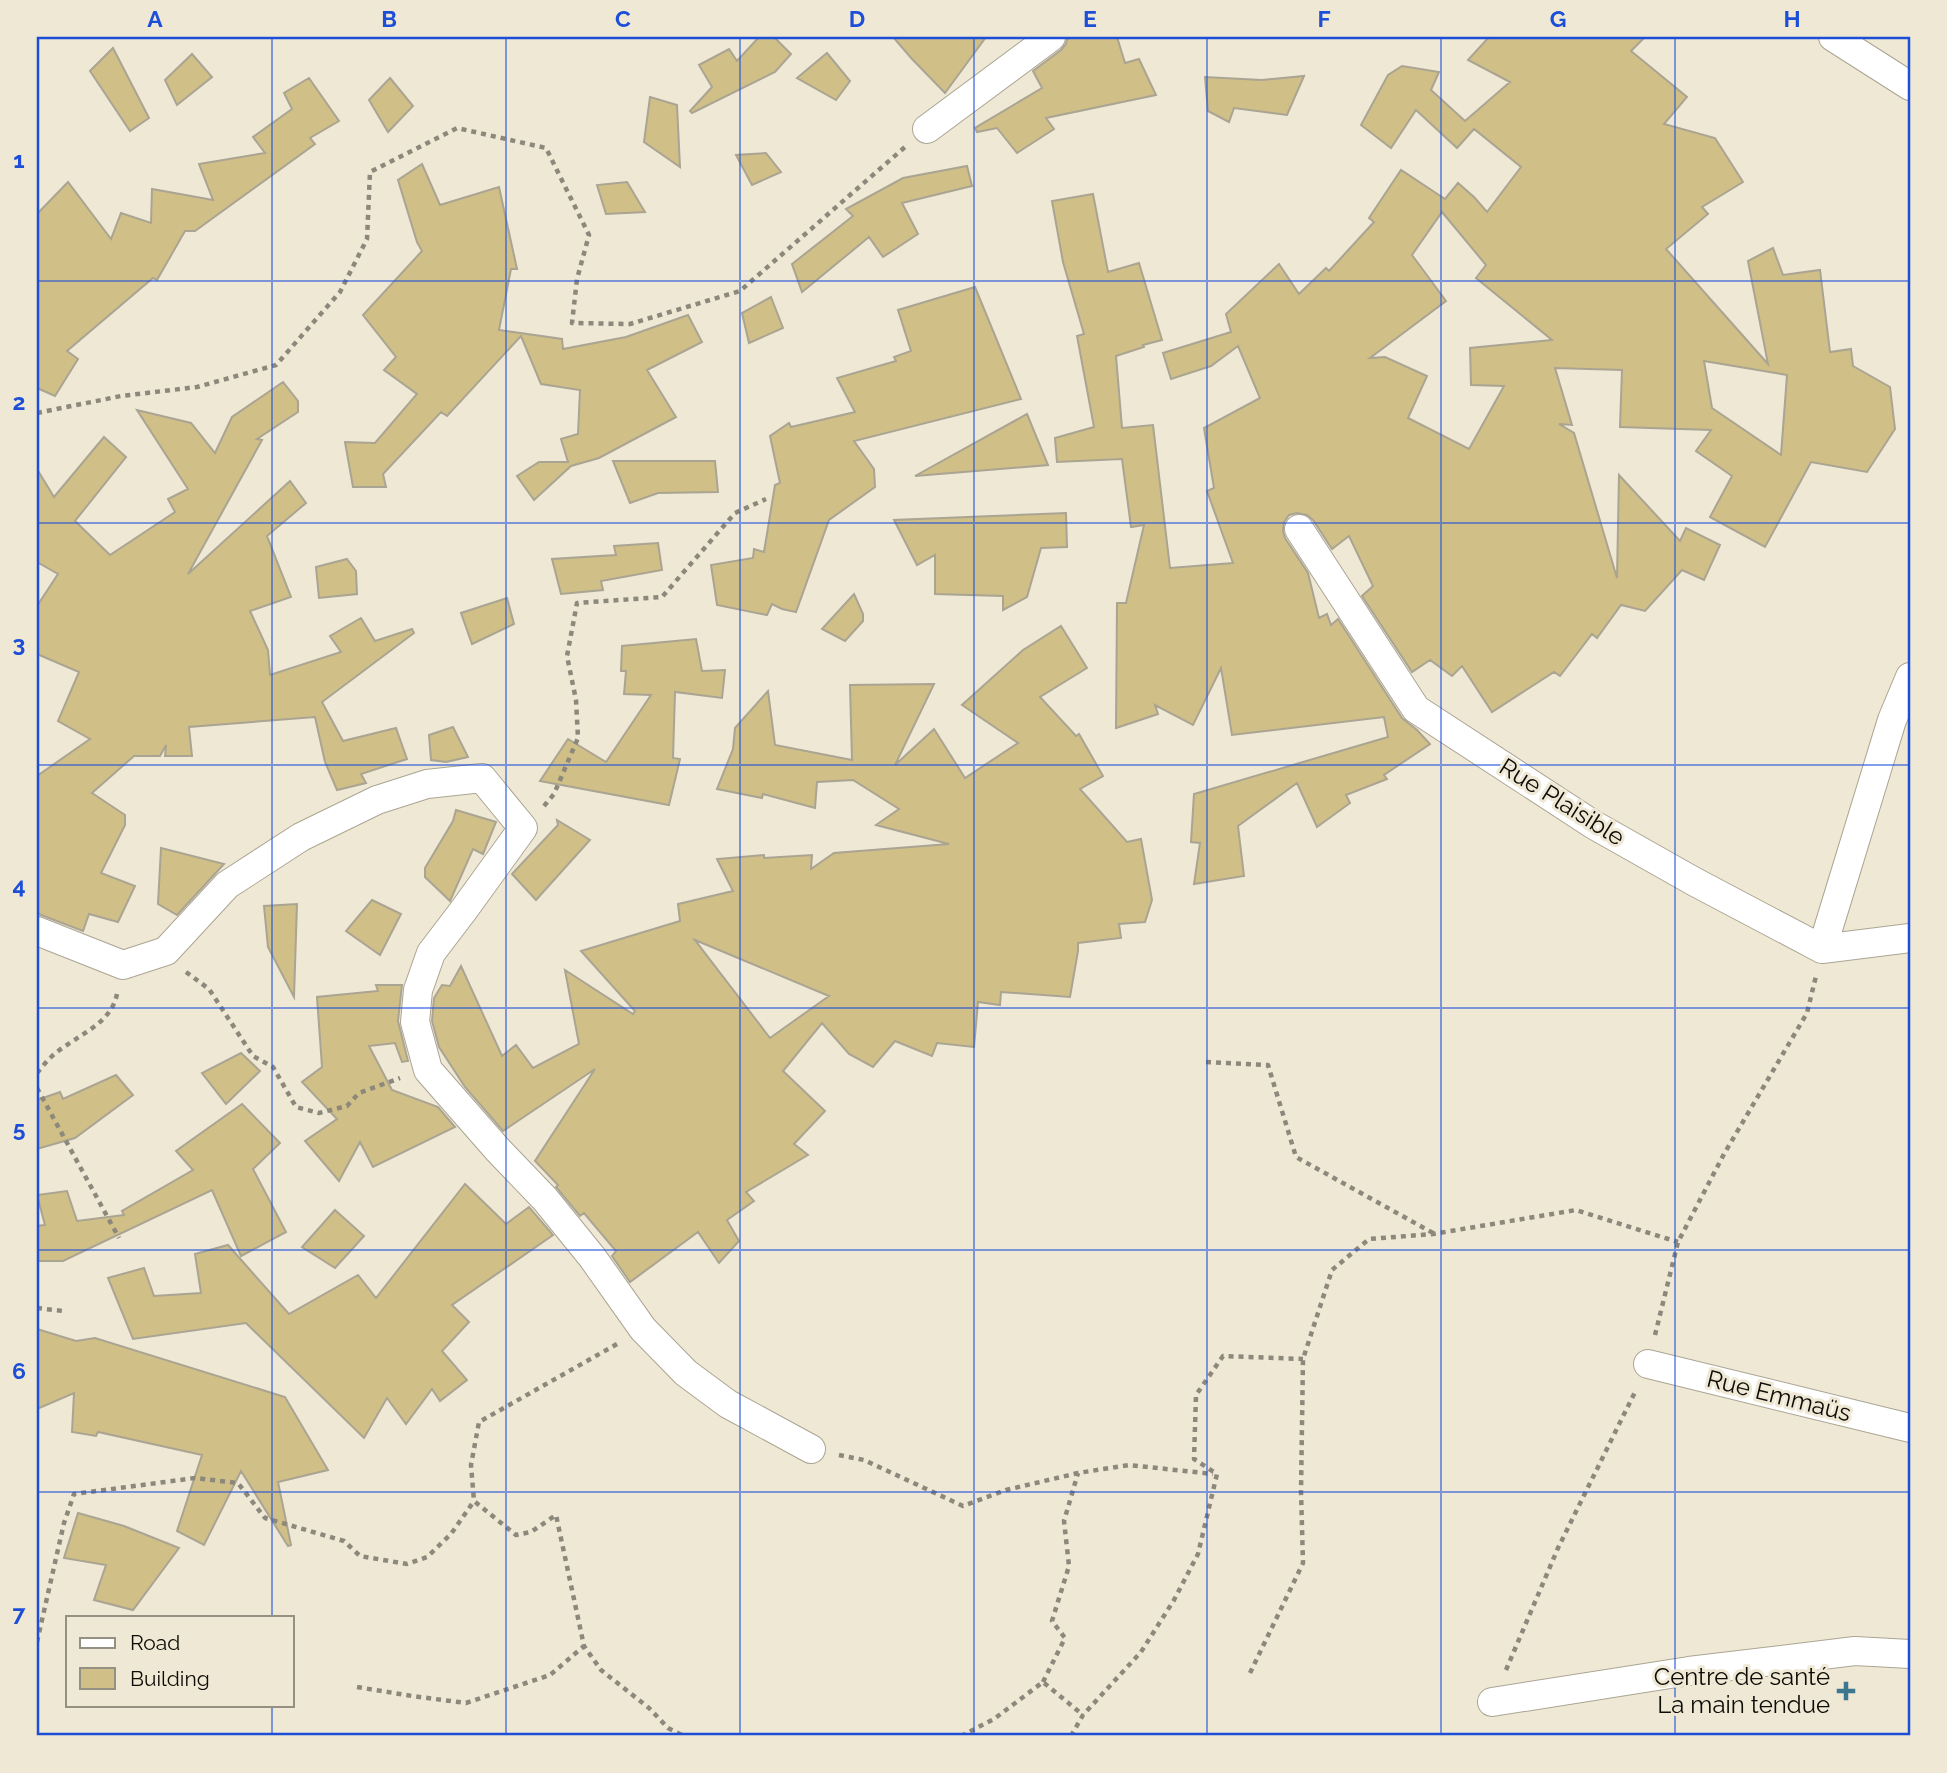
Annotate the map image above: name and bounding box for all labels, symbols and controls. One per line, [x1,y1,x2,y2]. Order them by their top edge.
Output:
text: A [147,5,163,32]
text: B [381,5,397,32]
text: C [615,5,631,32]
text: D [849,5,865,32]
text: E [1083,5,1097,32]
text: F [1317,5,1331,32]
text: G [1550,5,1566,32]
text: H [1783,5,1801,32]
text: 1 [13,146,25,173]
text: 2 [13,388,25,415]
text: 3 [13,630,25,657]
street label: Rue Plaisible [1494,752,1630,851]
text: 4 [12,872,26,899]
text: 5 [13,1115,26,1142]
text: 6 [12,1357,26,1384]
street label: Rue Emmaüs [1704,1364,1854,1427]
text: 7 [13,1599,26,1626]
legend [66,1616,294,1706]
text: Road [130,1630,180,1655]
place label: Centre de santé La main tendue [1654,1662,1830,1719]
text: Building [130,1666,210,1691]
marker: Centre de santé La main tendue [1836,1681,1856,1701]

